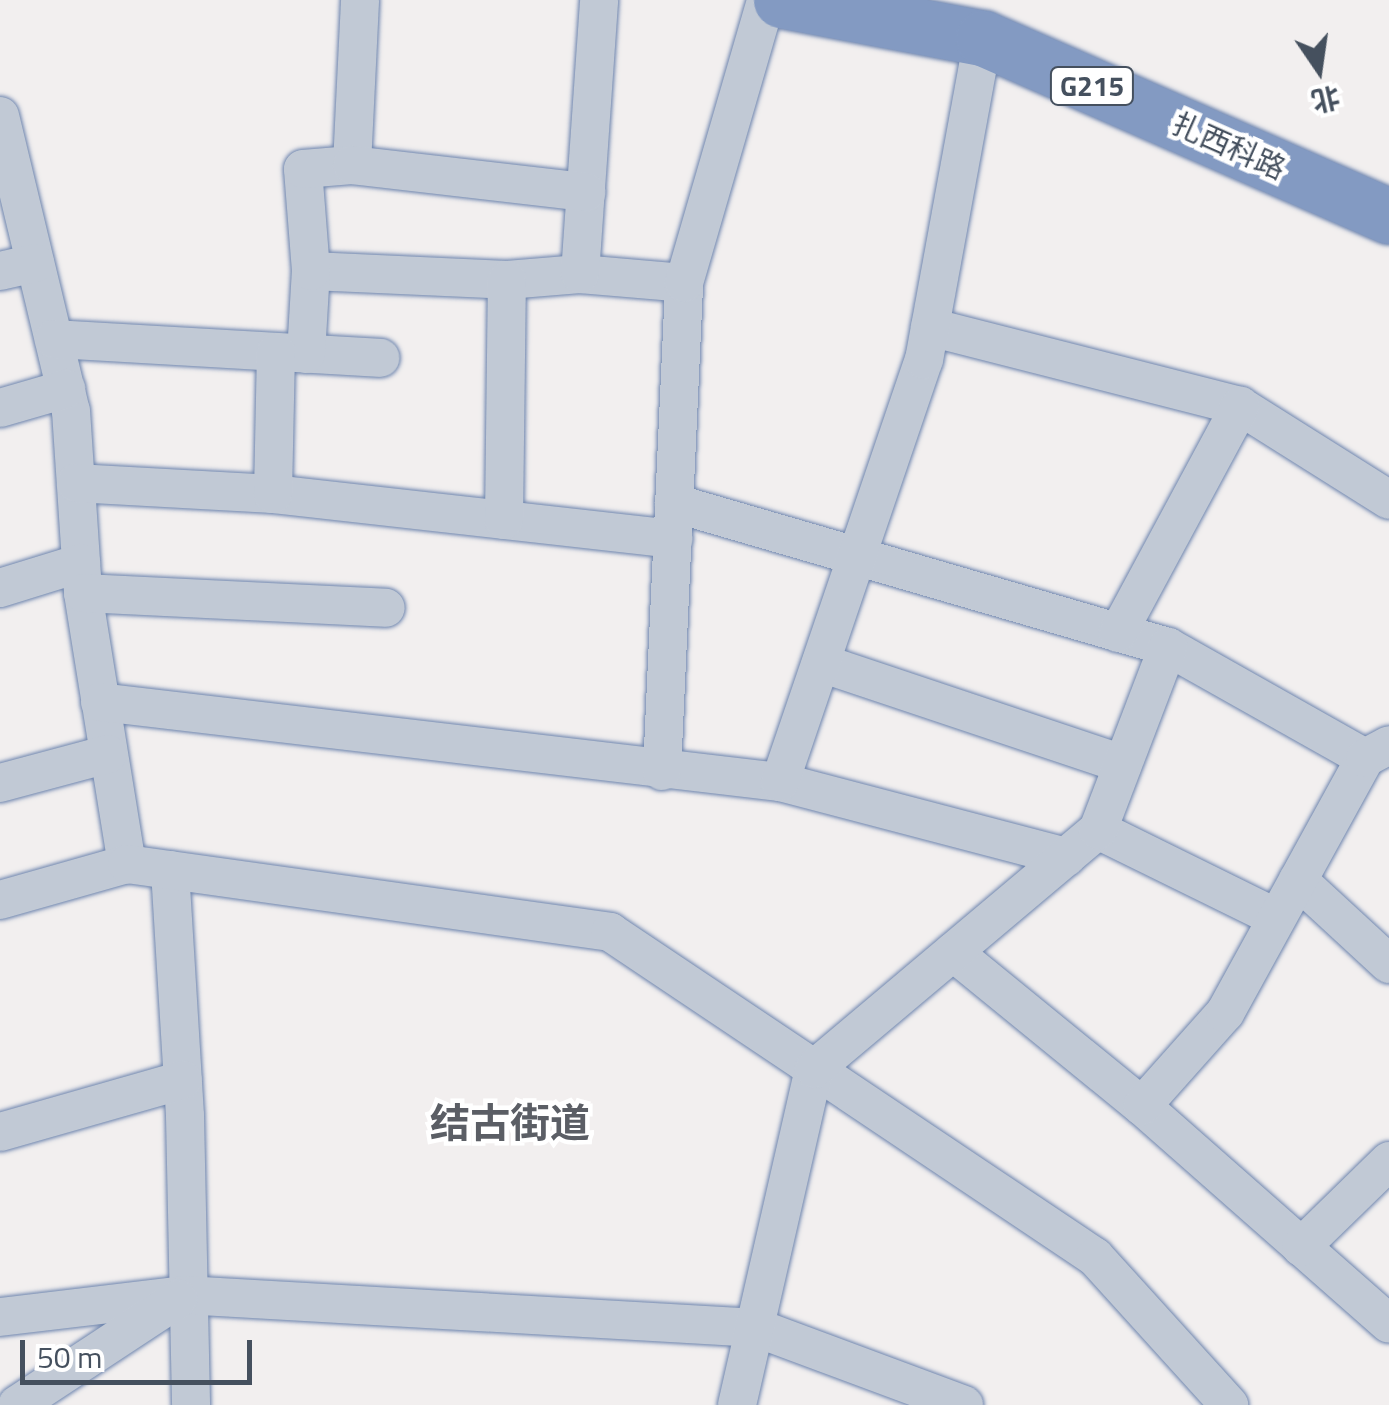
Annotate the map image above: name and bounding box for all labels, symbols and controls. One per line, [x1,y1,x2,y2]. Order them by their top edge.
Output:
north arrow [1269,20,1369,120]
road number: G215 [1050,63,1134,109]
text: 北 [1307,76,1344,124]
street label: 扎西科路 [1167,105,1291,187]
district label: 结古街道 [430,1099,590,1147]
scale bar [25,1320,258,1382]
text: 50 m [37,1334,102,1380]

